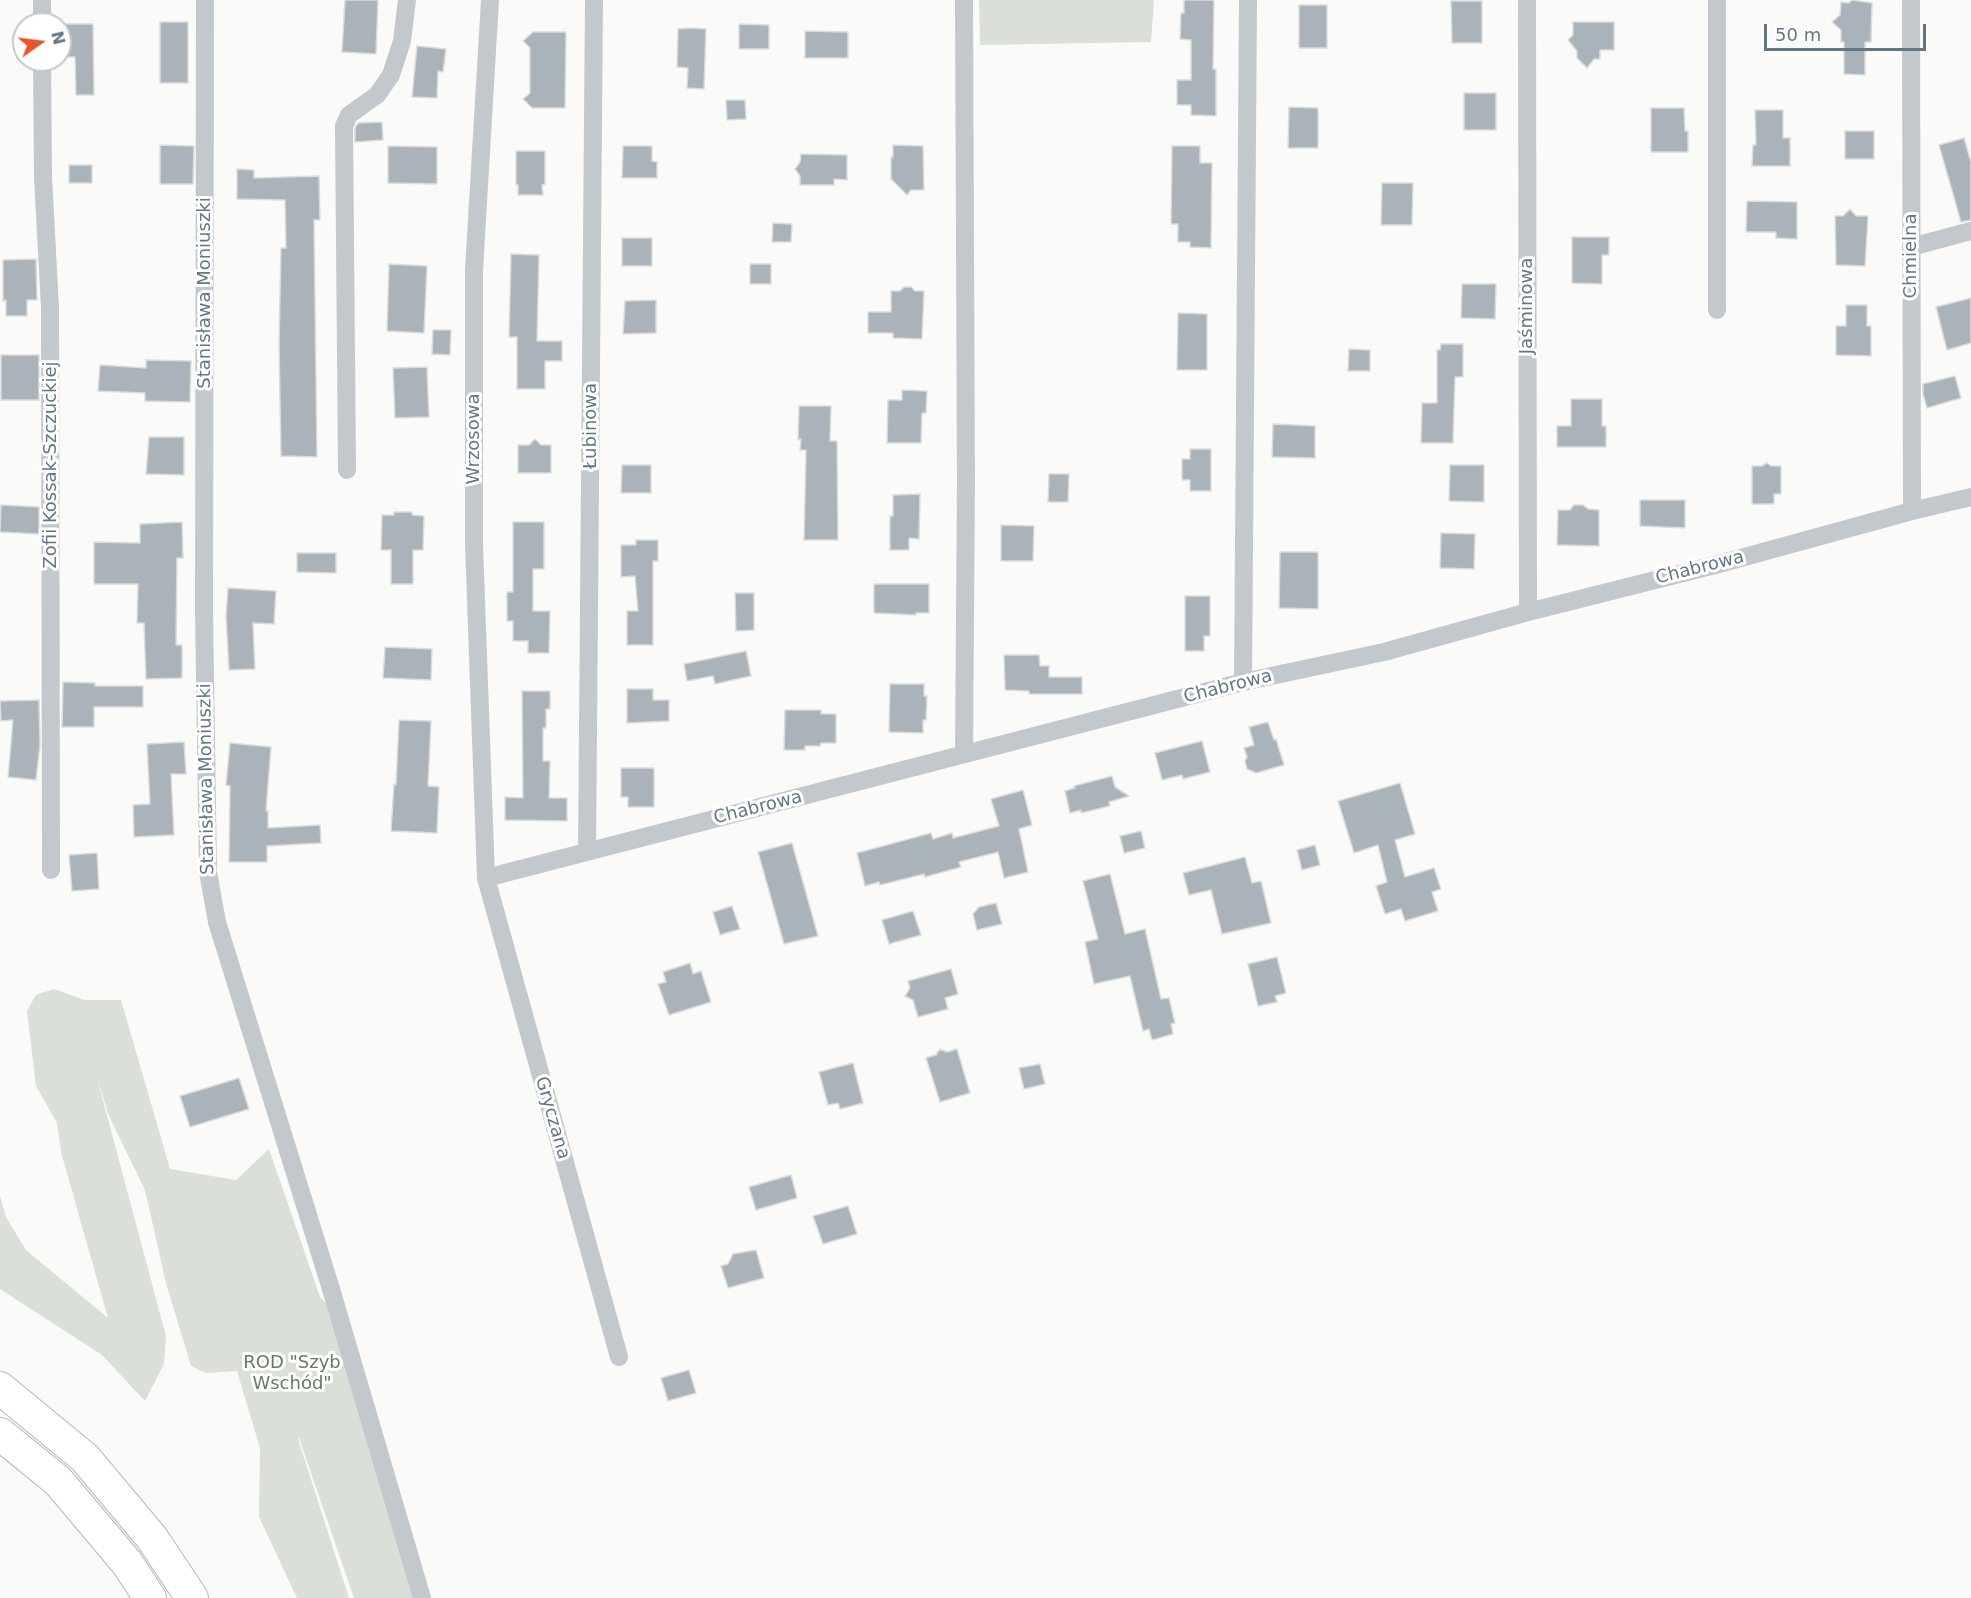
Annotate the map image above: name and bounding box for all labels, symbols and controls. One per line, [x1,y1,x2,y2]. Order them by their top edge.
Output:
north arrow [12,12,72,72]
scale bar [1767,12,1929,50]
text: 50 m [1775,24,1821,45]
text: N [47,29,69,47]
street label: Stanisława Moniuszki [194,197,216,389]
street label: Chmielna [1900,213,1922,299]
street label: Jaśminowa [1516,258,1538,354]
street label: Zofii Kossak-Szczuckiej [40,361,62,569]
street label: Łubinowa [580,383,602,469]
street label: Wrzosowa [463,394,485,484]
street label: Chabrowa [1654,547,1746,589]
street label: Chabrowa [1182,666,1274,708]
street label: Stanisława Moniuszki [195,683,219,875]
street label: Chabrowa [712,787,804,829]
street label: Gryczana [530,1074,574,1162]
park label: ROD "Szyb Wschód" [243,1352,341,1394]

